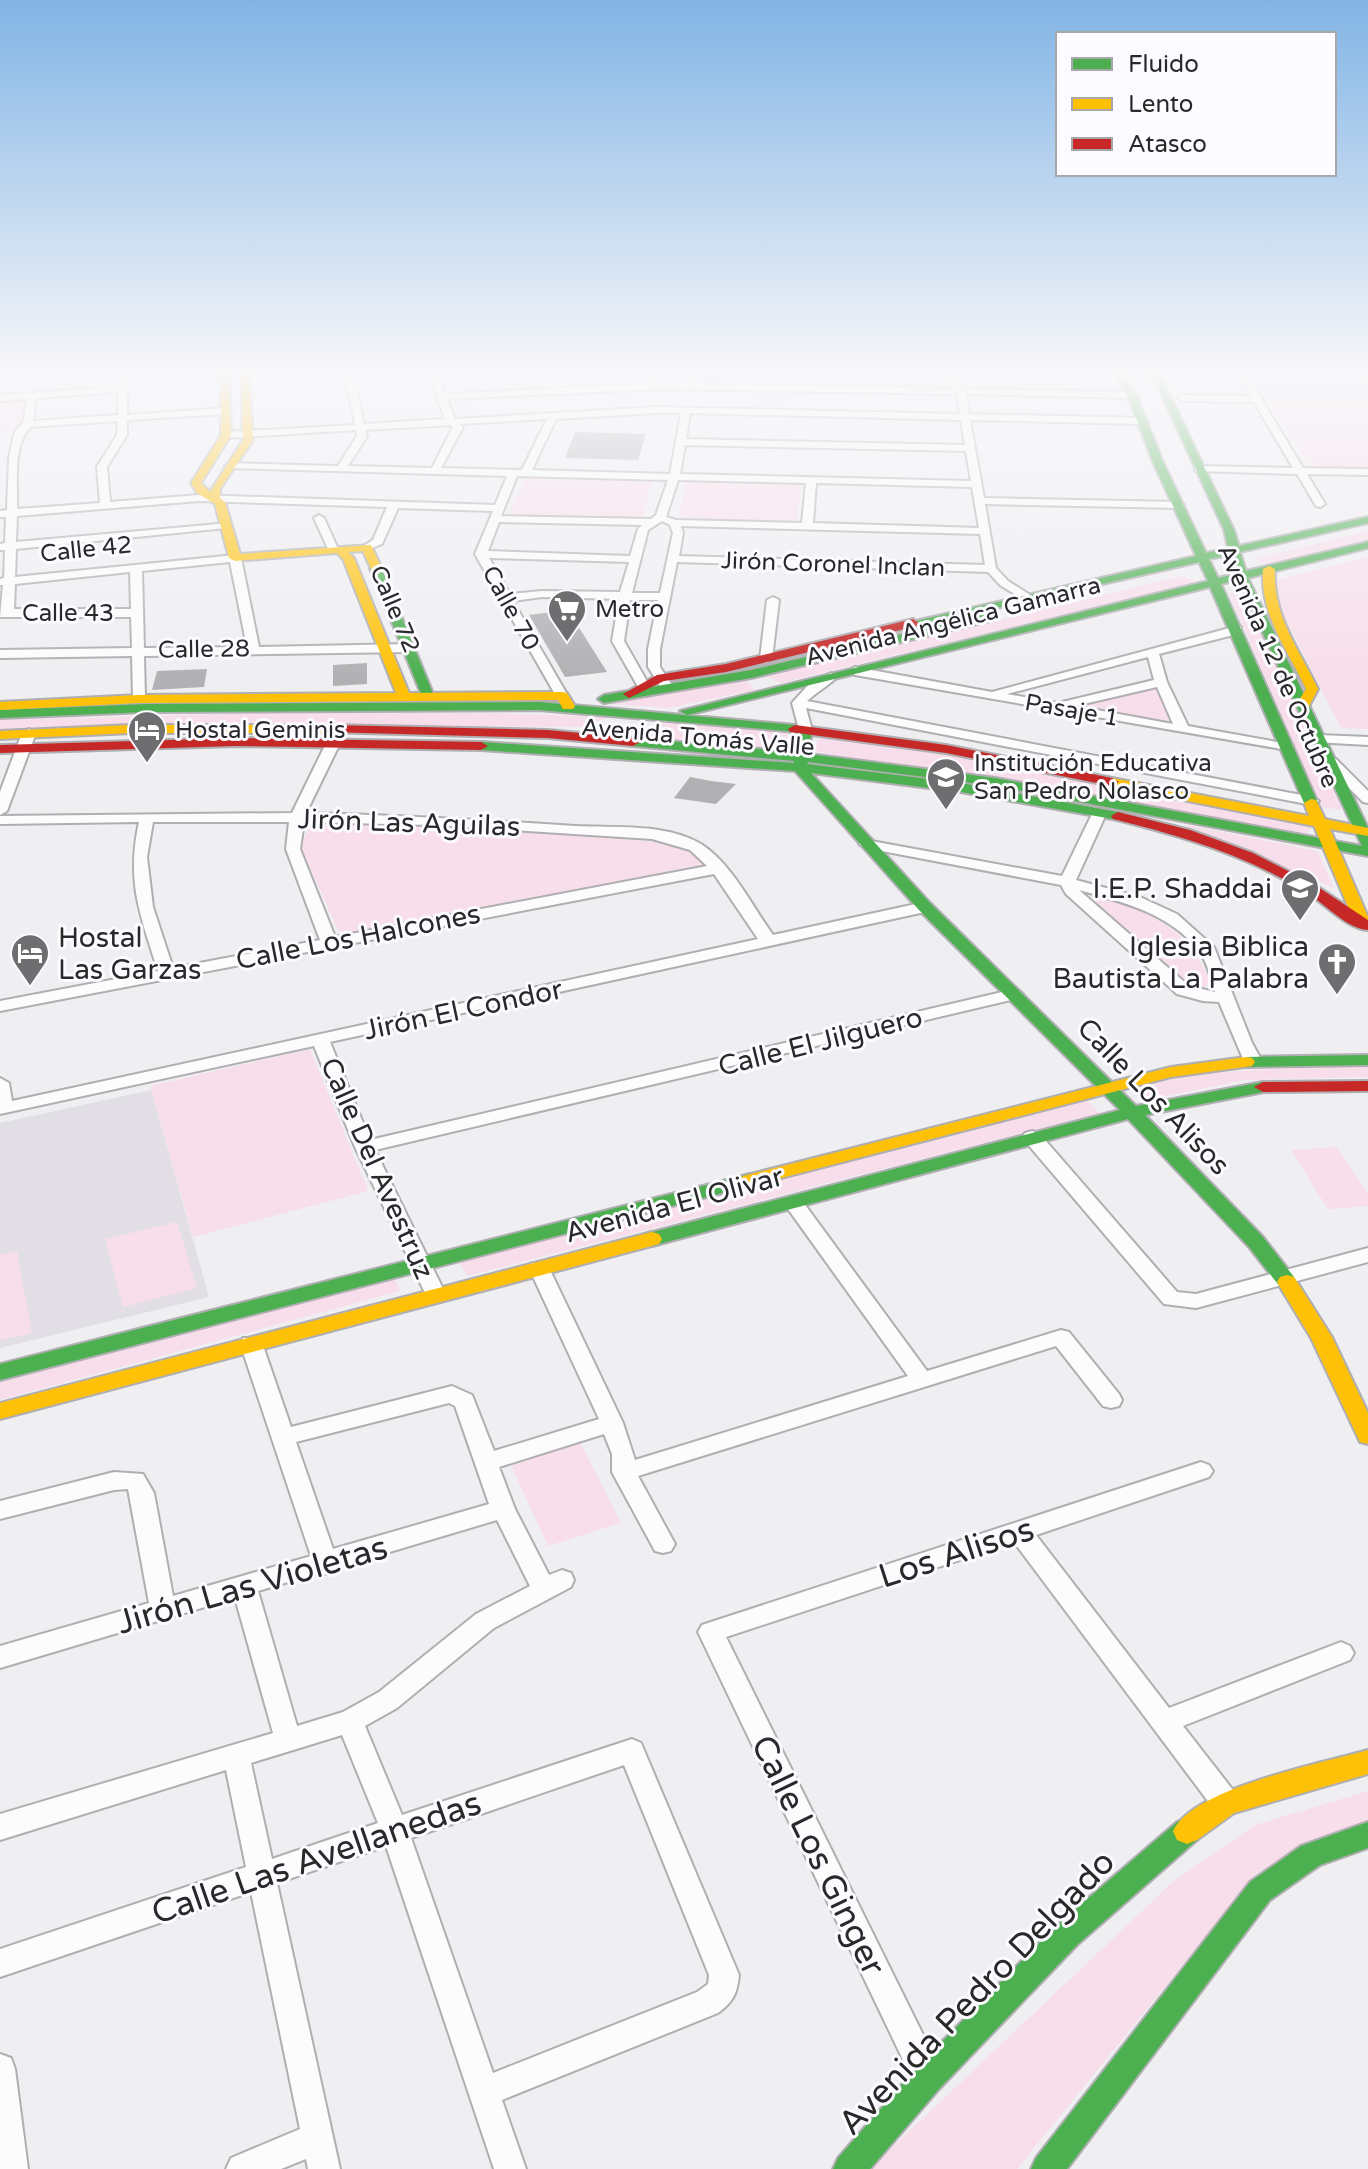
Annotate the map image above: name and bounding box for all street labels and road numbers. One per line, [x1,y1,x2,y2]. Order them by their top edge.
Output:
street label: Calle 42 [39,530,133,569]
street label: Avenida 12 de Octubre [1211,540,1344,792]
street label: Jirón Coronel Inclan [720,546,946,583]
street label: Calle 72 [363,561,426,657]
street label: Calle 70 [476,561,546,656]
street label: Avenida Angélica Gamarra [802,571,1104,672]
street label: Calle 43 [22,599,114,628]
street label: Calle 28 [158,634,250,665]
street label: Pasaje 1 [1023,688,1121,733]
street label: Avenida Tomás Valle [580,713,816,762]
street label: Jirón Las Aguilas [297,802,521,844]
street label: Calle Los Halcones [233,897,483,977]
street label: Jirón El Condor [361,972,566,1048]
street label: Calle El Jilguero [715,1000,926,1084]
street label: Calle Los Alisos [1070,1011,1237,1182]
street label: Calle Del Avestruz [313,1052,441,1284]
street label: Avenida El Olivar [561,1159,787,1250]
street label: Los Alisos [874,1509,1039,1598]
street label: Jirón Las Violetas [112,1527,392,1644]
street label: Calle Los Ginger [742,1729,893,1982]
street label: Calle Las Avellanedas [146,1783,487,1934]
street label: Avenida Pedro Delgado [830,1842,1124,2144]

